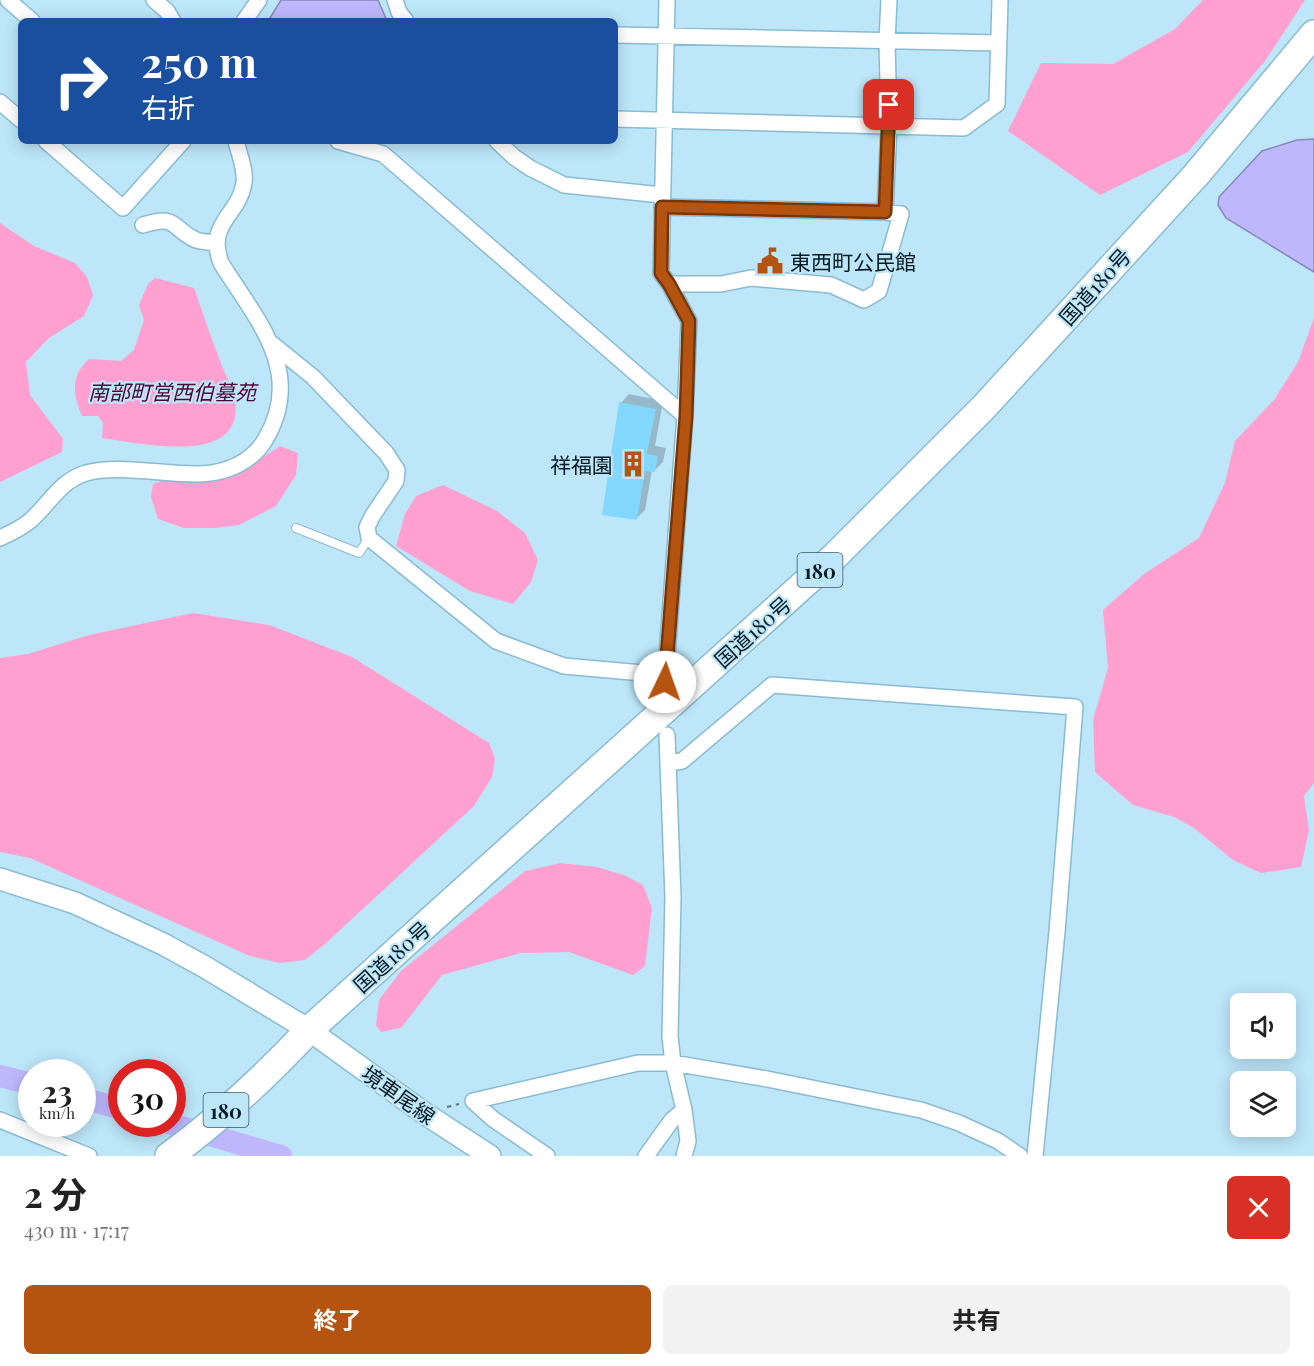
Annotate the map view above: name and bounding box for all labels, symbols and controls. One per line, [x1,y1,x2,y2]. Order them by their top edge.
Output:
text: 250 m [141,33,257,89]
icon: right [42,42,120,120]
pin [863,79,914,130]
icon: arrive [872,88,905,121]
text: 右折 [141,89,195,125]
street label: 国道180号 [1052,242,1136,330]
public building icon: 東西町公民館 [755,246,785,276]
place label: 東西町公民館 [790,247,916,275]
park label: 南部町営西伯墓苑 [88,377,259,405]
building icon: 祥福園 [618,449,648,479]
place label: 祥福園 [550,450,613,478]
road number: 180 [798,553,842,587]
street label: 国道180号 [708,589,796,673]
position arrow [633,650,697,714]
street label: 国道180号 [347,914,435,998]
map controls [1230,993,1296,1137]
button: sound [1230,993,1296,1059]
street label: 境車尾線 [357,1058,441,1130]
speed limit sign: 30 [108,1059,186,1137]
text: 23 [42,1071,72,1111]
button: layers [1230,1071,1296,1137]
road number: 180 [204,1093,248,1127]
text: km/h [39,1103,75,1123]
text: 2 分 [24,1169,87,1217]
button: close [1227,1176,1290,1239]
text: 430 m · 17:17 [24,1216,129,1243]
button: 終了 [24,1285,651,1354]
button: 共有 [663,1285,1290,1354]

